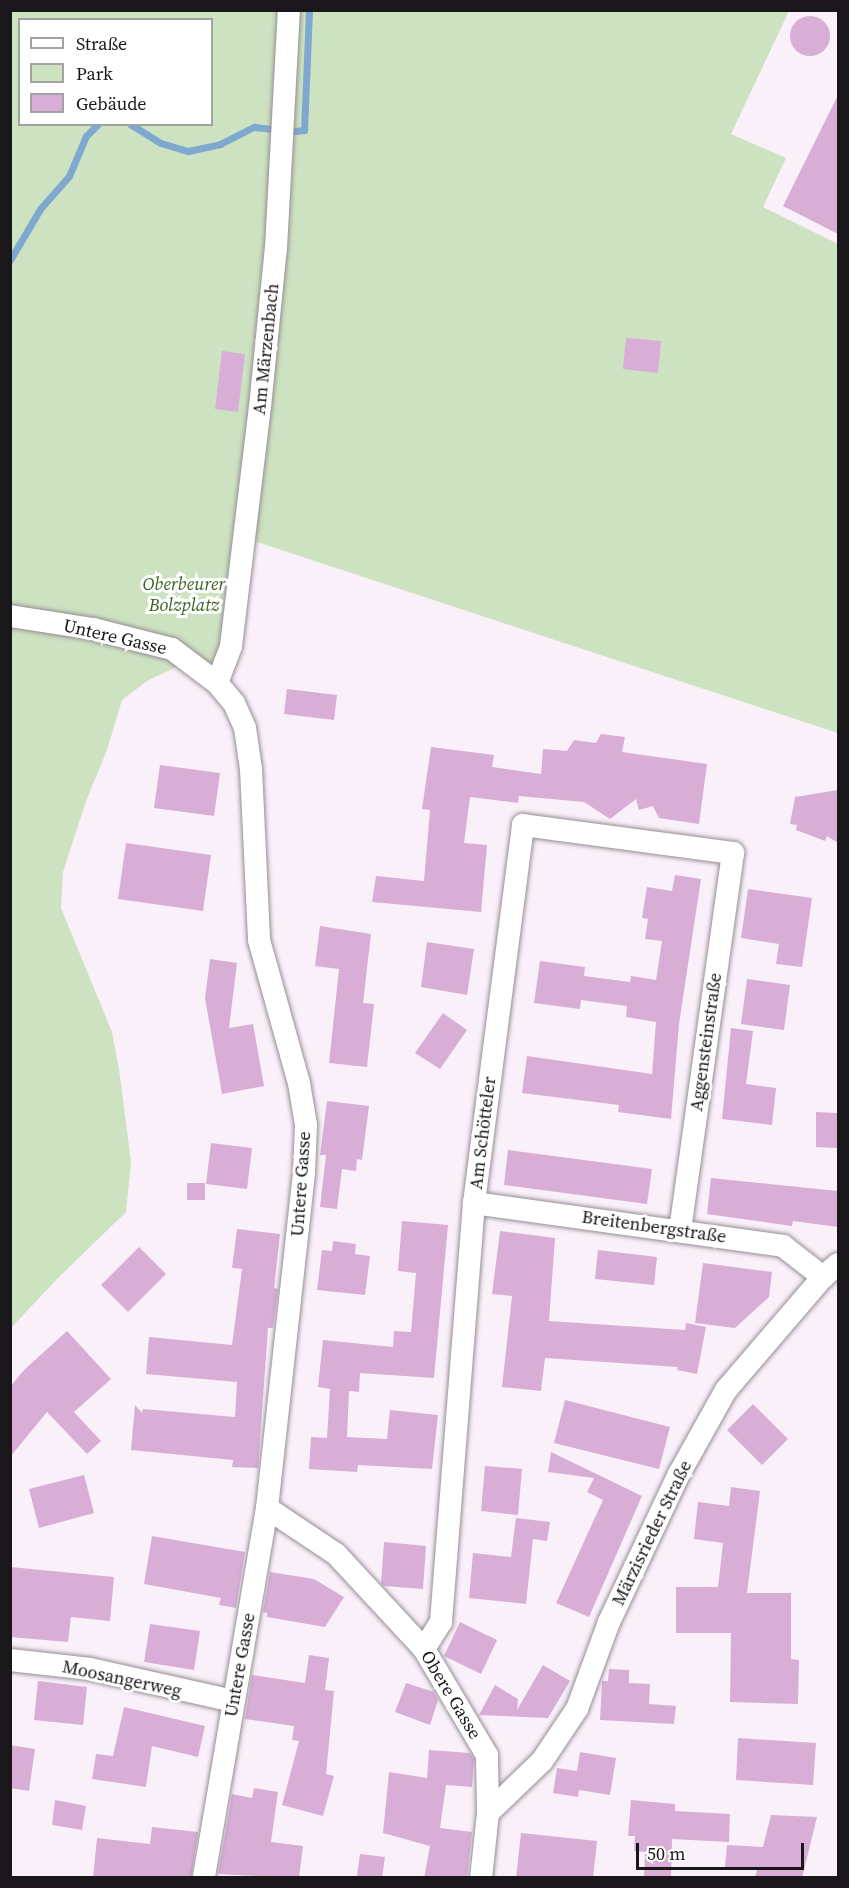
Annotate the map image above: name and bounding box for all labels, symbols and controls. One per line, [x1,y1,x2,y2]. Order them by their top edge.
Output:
legend [18,18,213,126]
text: Straße [76,31,127,56]
text: Park [76,61,113,86]
text: Gebäude [76,91,147,116]
street label: Am Märzenbach [248,282,284,416]
park label: Oberbeurer Bolzplatz [142,574,226,616]
street label: Untere Gasse [61,615,169,659]
street label: Aggensteinstraße [686,971,726,1113]
street label: Am Schötteler [465,1075,501,1191]
street label: Untere Gasse [287,1131,315,1237]
street label: Breitenbergstraße [580,1206,728,1248]
street label: Märzisrieder Straße [608,1457,696,1609]
street label: Untere Gasse [220,1611,260,1719]
street label: Obere Gasse [416,1647,486,1743]
street label: Moosangerweg [60,1656,184,1702]
scale bar [639,1831,807,1869]
text: 50 m [647,1841,685,1866]

